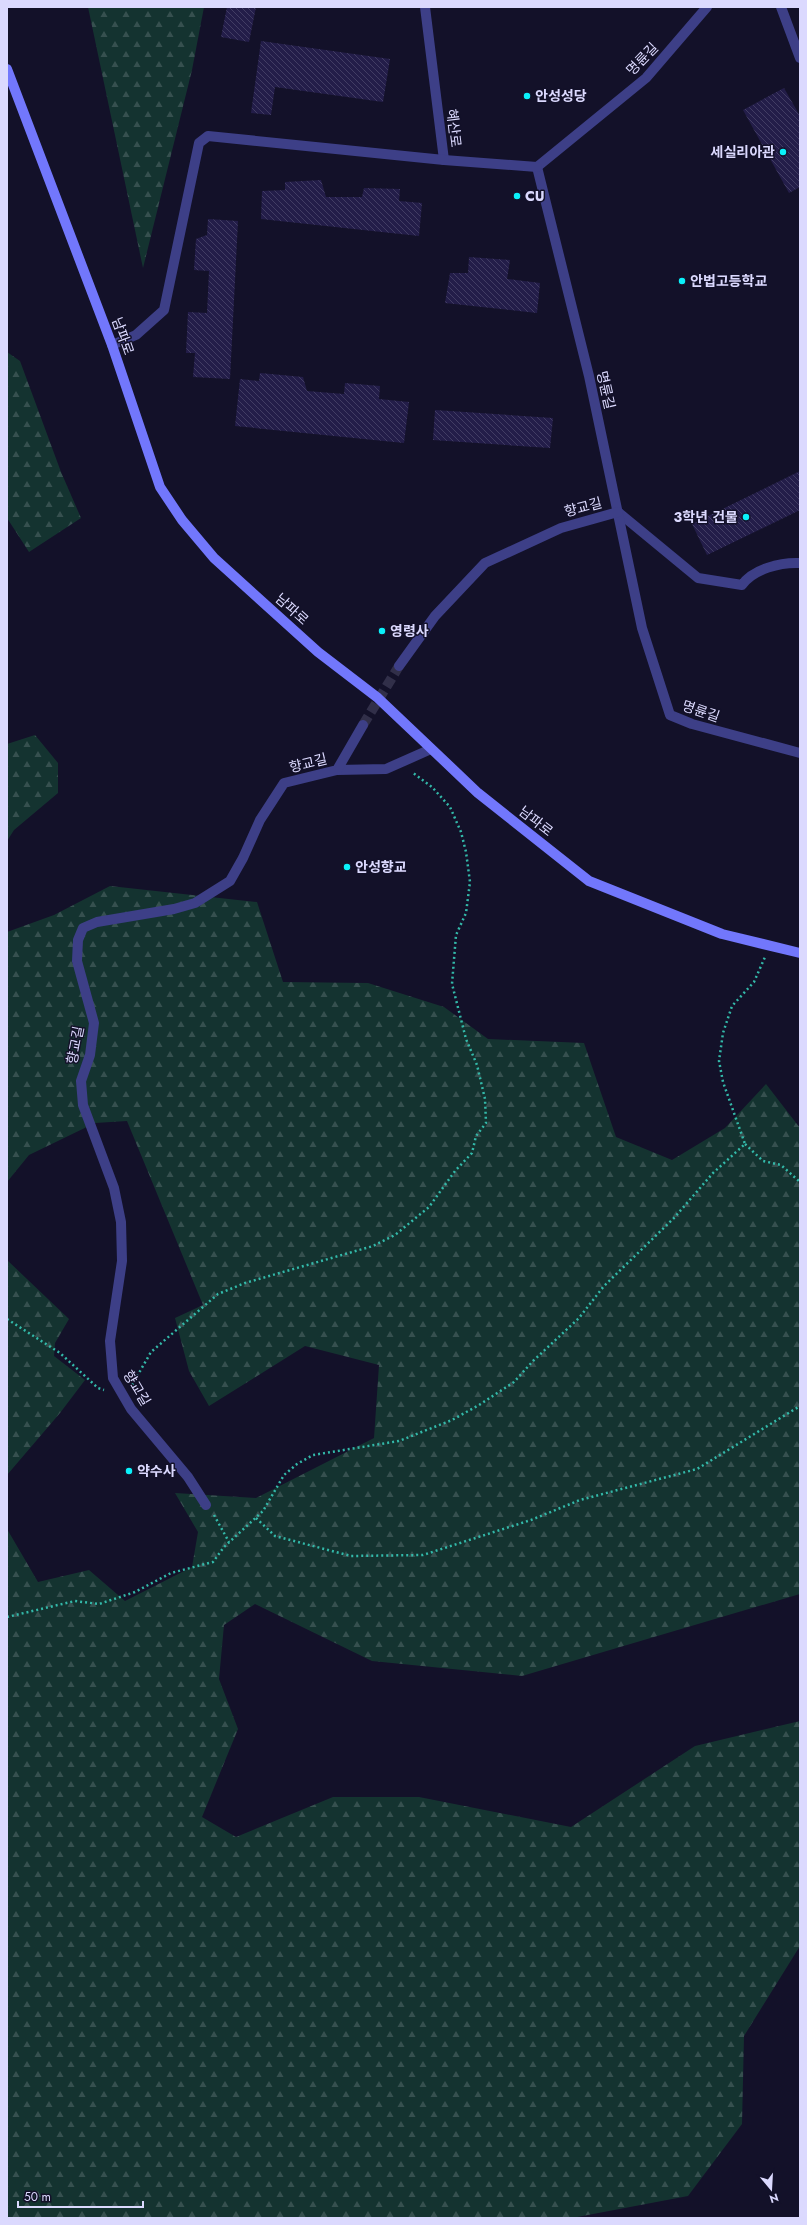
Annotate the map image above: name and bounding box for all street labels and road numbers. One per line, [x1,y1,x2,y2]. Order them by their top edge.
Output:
street label: 명륜길 [621,38,663,80]
street label: 혜산로 [442,108,466,149]
street label: 남파로 [107,314,139,358]
street label: 명륜길 [592,369,620,411]
street label: 향교길 [562,492,604,522]
street label: 남파로 [271,589,313,629]
street label: 명륜길 [679,695,723,727]
street label: 향교길 [287,749,329,777]
street label: 남파로 [515,801,557,841]
street label: 향교길 [61,1024,89,1066]
street label: 향교길 [118,1366,156,1410]

